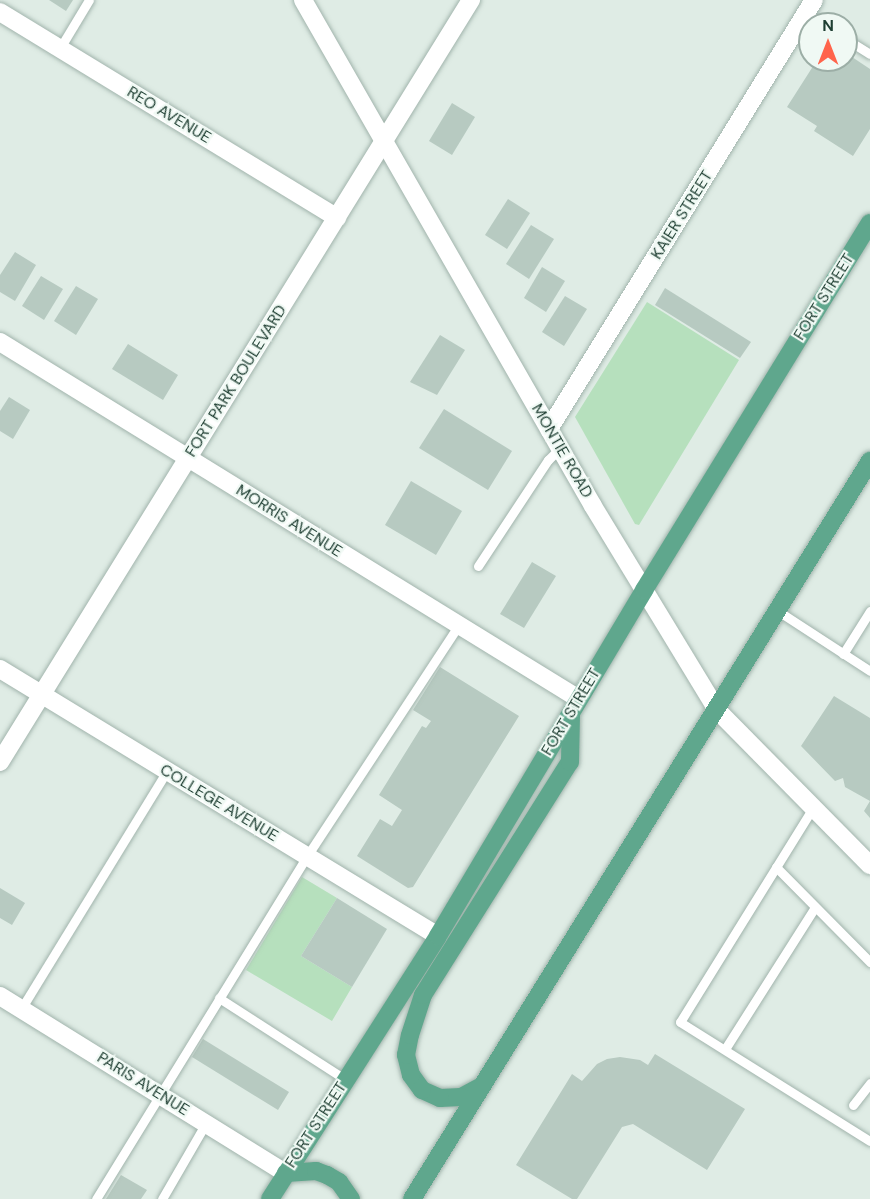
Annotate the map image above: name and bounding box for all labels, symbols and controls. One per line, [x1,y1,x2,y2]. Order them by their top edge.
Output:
north arrow [798,12,858,72]
text: N [822,15,834,36]
street label: REO AVENUE [124,82,214,148]
street label: KAIER STREET [647,167,717,263]
street label: FORT STREET [790,250,858,344]
street label: FORT PARK BOULEVARD [181,301,291,461]
street label: MONTIE ROAD [527,400,597,502]
street label: MORRIS AVENUE [232,481,346,561]
street label: FORT STREET [537,665,605,759]
street label: COLLEGE AVENUE [156,760,282,846]
street label: PARIS AVENUE [94,1048,192,1120]
street label: FORT STREET [281,1079,351,1171]

